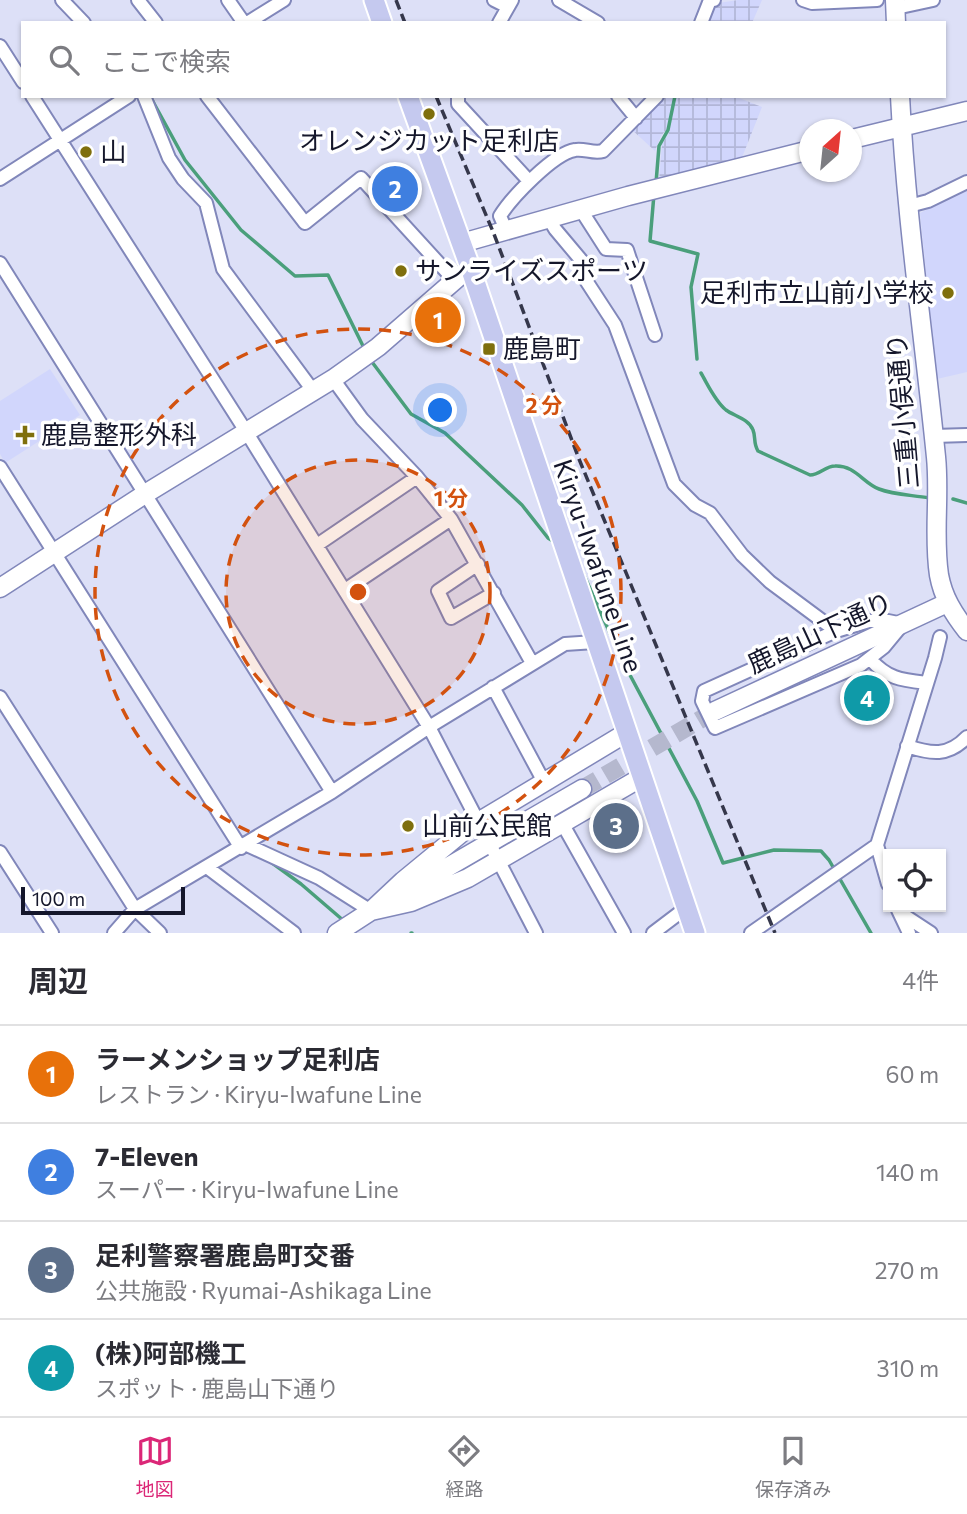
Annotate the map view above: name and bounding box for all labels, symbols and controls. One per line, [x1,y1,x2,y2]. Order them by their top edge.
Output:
search box [21,21,946,98]
icon: search [45,41,83,79]
text: ここで検索 [101,45,231,76]
marker: オレンジカット足利店 [421,106,437,122]
north arrow [799,119,862,182]
place label: オレンジカット足利店 [299,124,559,155]
place label: 山 [100,135,126,166]
marker: 山 [78,144,94,160]
pin: 2 [372,163,418,215]
place label: サンライズスポーツ [415,254,648,285]
marker: サンライズスポーツ [393,263,409,279]
place label: 足利市立山前小学校 [700,276,934,307]
marker: 足利市立山前小学校 [940,285,956,301]
pin: 1 [415,294,461,346]
place label: 鹿島町 [503,332,581,363]
street label: 三重小俣通り [879,332,924,490]
marker: 鹿島町 [481,341,497,357]
text: 2 分 [526,392,562,417]
your location [423,393,457,427]
place label: 鹿島整形外科 [41,418,197,449]
marker: 鹿島整形外科 [15,425,35,445]
street label: Kiryu-Iwafune Line [548,455,650,676]
text: 1 分 [434,485,468,510]
centre of rings [346,580,370,604]
street label: 鹿島山下通り [742,585,897,679]
pin: 4 [844,672,890,724]
pin: 3 [593,800,639,852]
place label: 山前公民館 [422,809,552,840]
marker: 山前公民館 [400,818,416,834]
map controls [883,849,946,912]
button: locate [883,849,946,912]
scale bar [21,884,186,916]
text: 100 m [32,887,85,910]
text: 周辺 [28,961,88,998]
text: 4件 [902,966,939,994]
text: ラーメンショップ足利店 [95,1043,380,1074]
text: 1 [46,1060,56,1088]
text: 60 m [886,1060,939,1088]
text: レストラン · Kiryu-Iwafune Line [95,1080,422,1108]
text: 7-Eleven [95,1140,199,1171]
text: 2 [44,1158,58,1186]
text: 140 m [876,1158,939,1186]
text: スーパー · Kiryu-Iwafune Line [95,1175,399,1203]
text: 足利警察署鹿島町交番 [95,1239,355,1270]
text: 3 [44,1256,58,1284]
text: 270 m [875,1256,939,1284]
text: 公共施設 · Ryumai-Ashikaga Line [95,1276,432,1304]
text: (株)阿部機工 [95,1337,246,1368]
text: 4 [44,1354,58,1382]
text: 310 m [877,1354,939,1382]
text: スポット · 鹿島山下通り [95,1374,339,1402]
tab: 地図 [136,1432,174,1501]
tab: 経路 [445,1432,483,1501]
tab: 保存済み [755,1432,831,1501]

